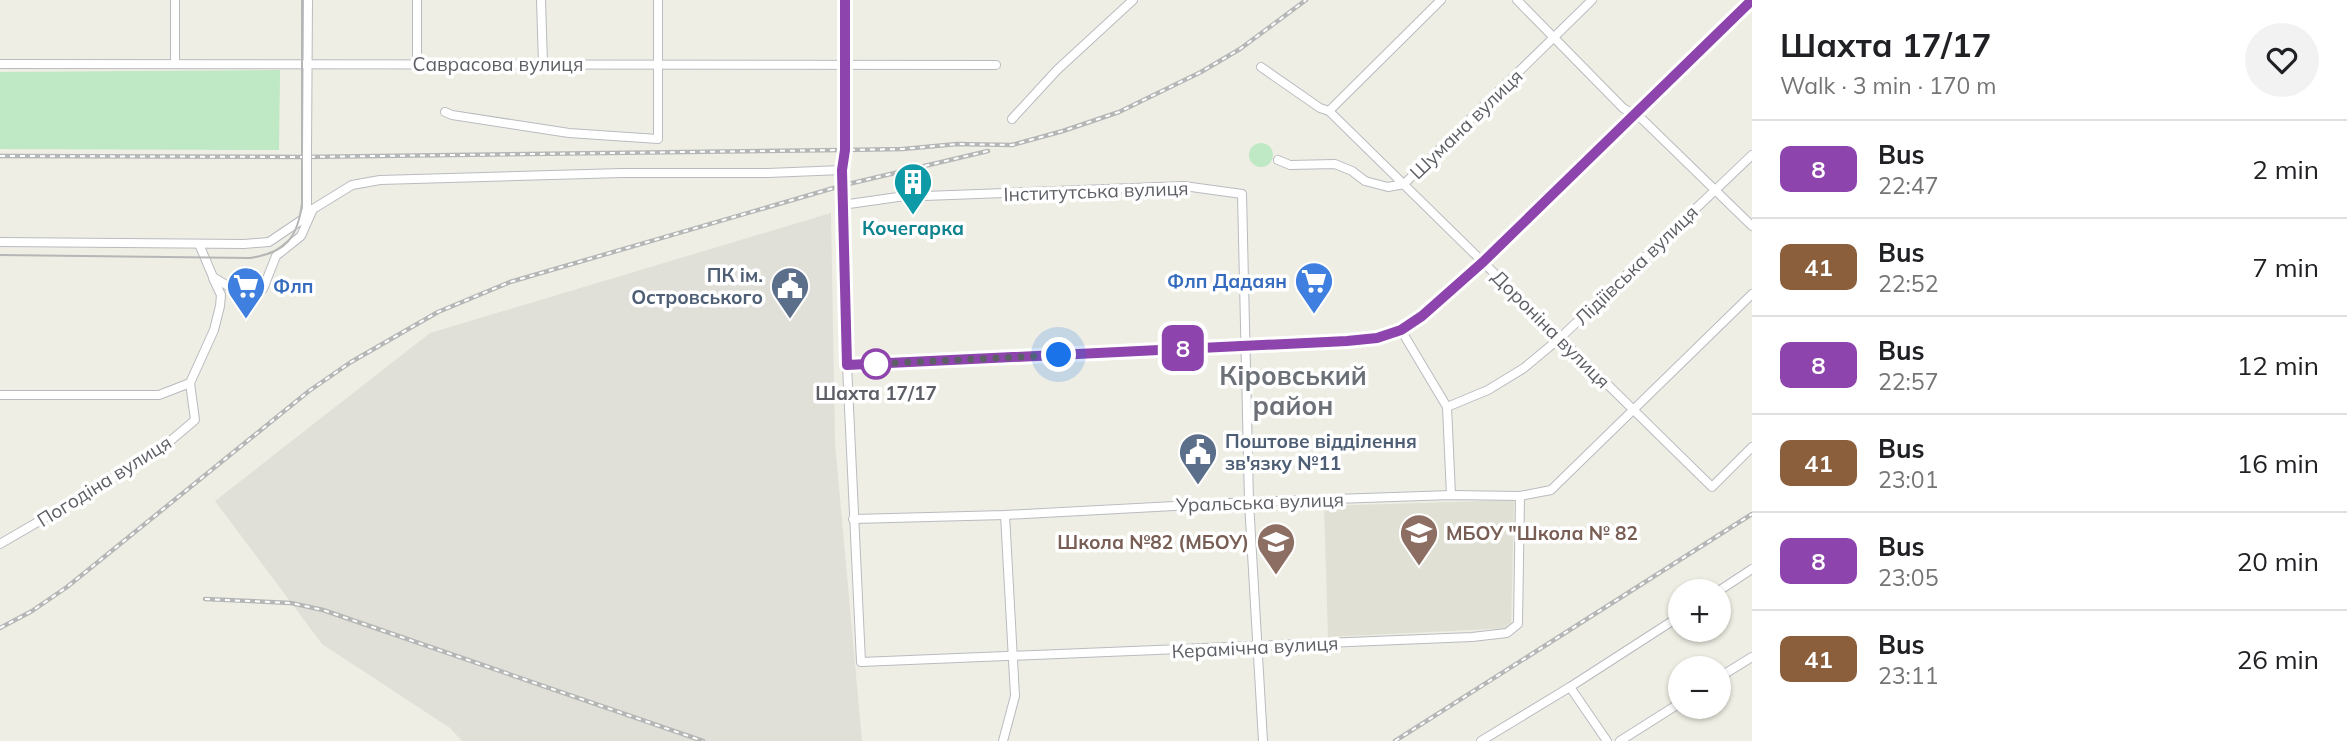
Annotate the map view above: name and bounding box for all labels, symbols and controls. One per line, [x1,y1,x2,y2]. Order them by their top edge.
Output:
button: heart [2245,23,2319,97]
text: Шахта 17/17 [1780,24,1991,65]
street label: Саврасова вулиця [413,52,583,76]
street label: Шумана вулиця [1404,64,1528,184]
text: Walk · 3 min · 170 m [1780,71,1997,100]
text: Bus [1878,138,1924,171]
text: 2 min [2252,153,2319,186]
text: 8 [1811,154,1826,184]
building icon: Кочегарка [892,161,934,216]
text: 22:47 [1878,171,1938,200]
street label: Інститутська вулиця [1003,176,1189,206]
street label: Лідіївська вулиця [1569,200,1703,330]
place label: Кочегарка [862,216,964,240]
text: Bus [1878,236,1924,269]
text: 7 min [2252,251,2319,284]
text: 41 [1804,252,1833,282]
supermarket icon: Флп Дадаян [1293,260,1335,315]
place label: ПК ім. Островського [631,263,763,309]
supermarket icon: Флп [225,265,267,320]
public building icon: ПК ім. Островського [769,265,811,320]
street label: Дороніна вулиця [1487,265,1615,393]
place label: Флп Дадаян [1167,269,1287,293]
text: 22:52 [1878,269,1938,298]
place label: Флп [273,274,314,298]
line badge: 8 [1160,325,1206,371]
text: 8 [1176,333,1190,363]
text: Bus [1878,334,1924,367]
your location [1041,337,1076,372]
marker: Шахта 17/17 [861,349,891,379]
text: 12 min [2237,349,2319,382]
text: 8 [1811,350,1826,380]
district label: Кіровський район [1219,359,1367,422]
text: 22:57 [1878,367,1938,396]
place label: Шахта 17/17 [815,381,937,405]
place label: Поштове відділення зв'язку №11 [1225,429,1417,475]
street label: Погодіна вулиця [32,430,176,532]
public building icon: Поштове відділення зв'язку №11 [1177,431,1219,486]
text: Bus [1878,432,1924,465]
text: 16 min [2237,447,2319,480]
text: 41 [1804,448,1833,478]
text: 23:01 [1878,465,1938,494]
street label: Уральська вулиця [1175,487,1344,517]
school or university icon: МБОУ "Школа № 82 [1398,512,1440,567]
school or university icon: Школа №82 (МБОУ) [1255,521,1297,576]
place label: МБОУ "Школа № 82 [1446,521,1638,545]
place label: Школа №82 (МБОУ) [1057,530,1249,554]
text: Bus [1878,530,1924,563]
text: 20 min [2237,545,2319,578]
text: 8 [1811,546,1826,576]
text: 23:05 [1878,563,1938,592]
map controls [1668,579,1731,719]
button: + [1668,579,1731,642]
text: Bus [1878,628,1924,661]
street label: Керамічна вулиця [1171,631,1339,663]
text: 26 min [2237,643,2319,676]
text: 41 [1804,644,1833,674]
button: − [1668,656,1731,719]
text: 23:11 [1878,661,1938,690]

